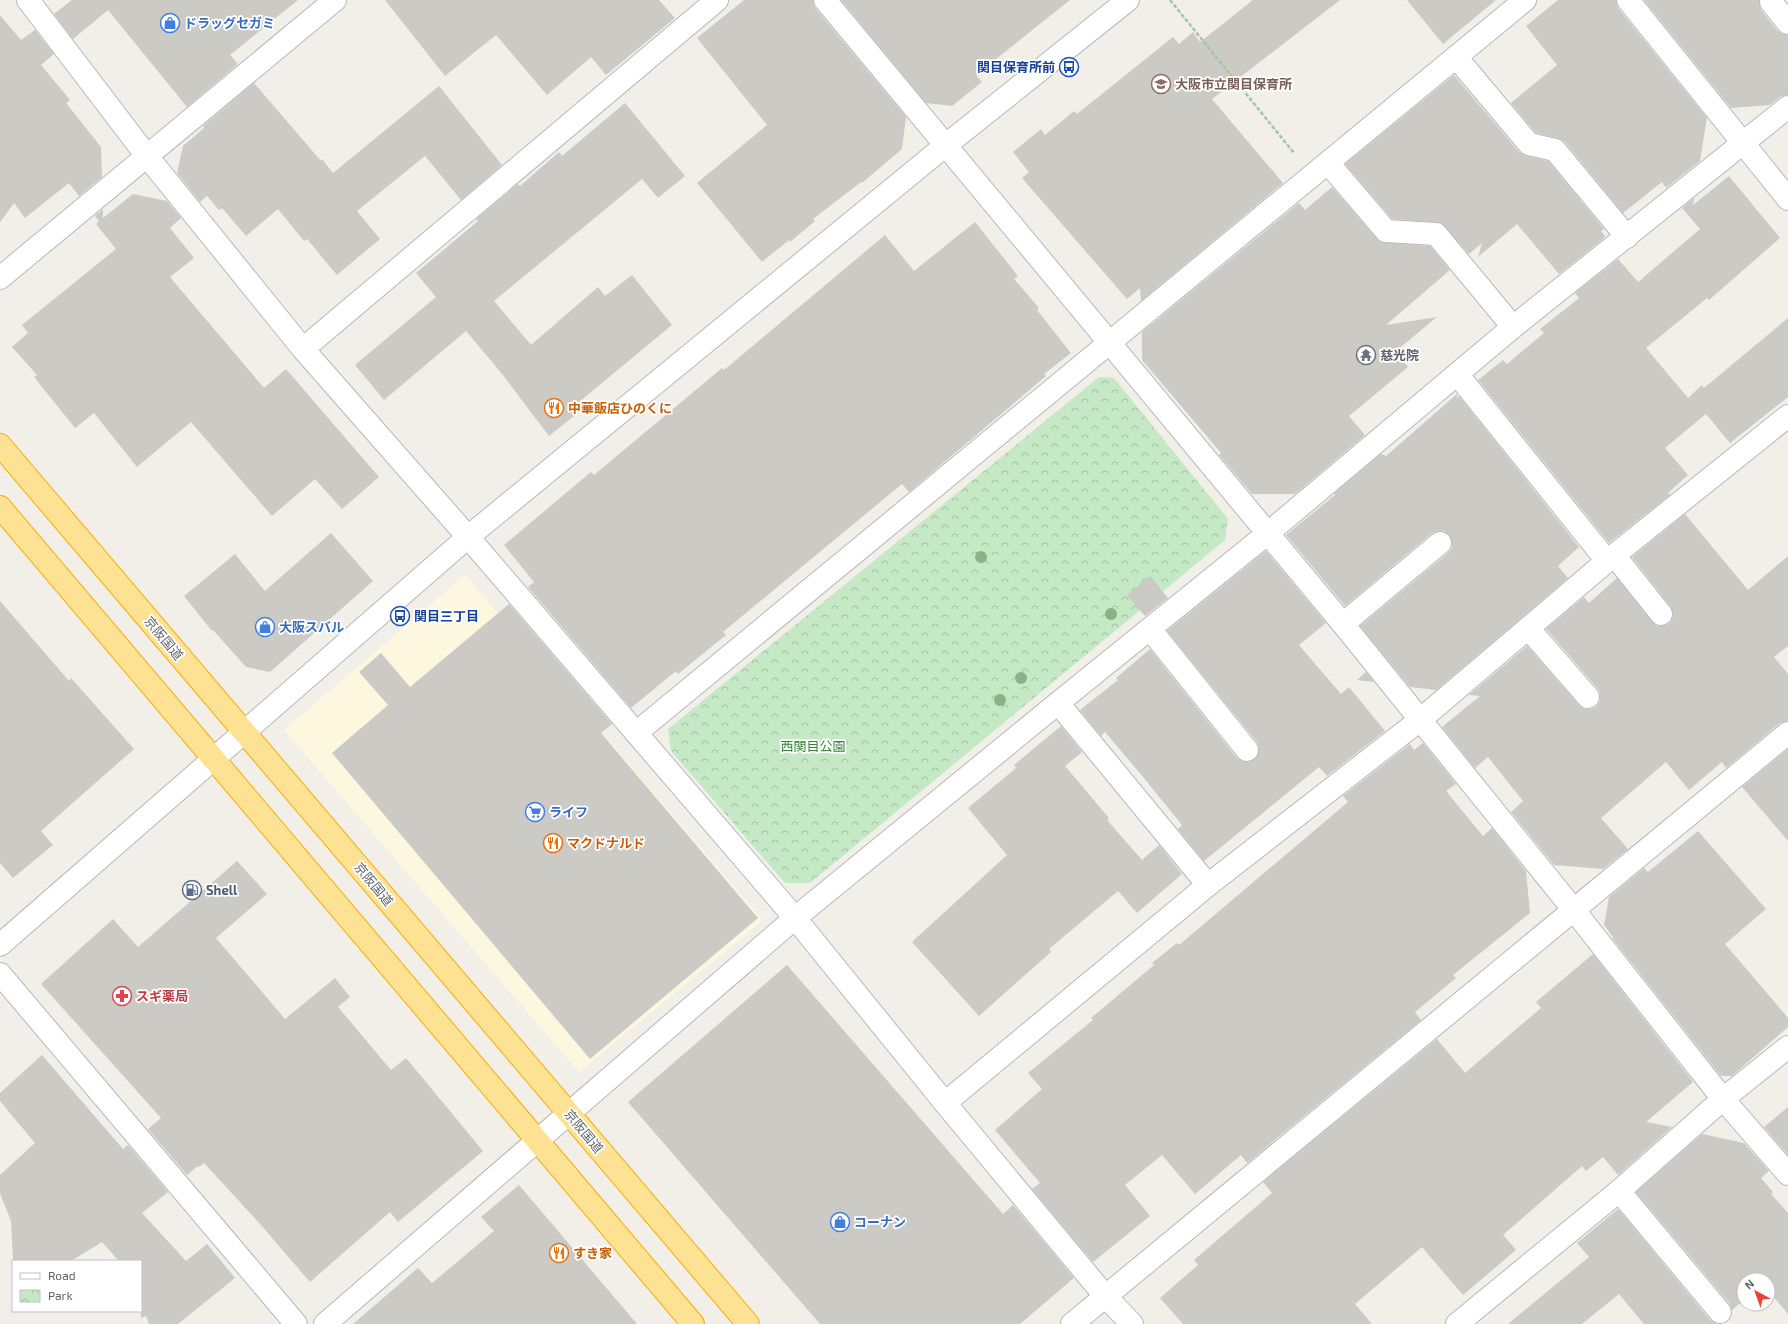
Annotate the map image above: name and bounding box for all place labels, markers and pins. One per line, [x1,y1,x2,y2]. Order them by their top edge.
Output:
shop icon: ドラッグセガミ [159,12,181,34]
place label: ドラッグセガミ [184,15,275,31]
bus stop icon: 関目保育所前 [1058,56,1080,78]
place label: 関目保育所前 [977,59,1055,75]
school or university icon: 大阪市立関目保育所 [1150,73,1172,95]
place label: 大阪市立関目保育所 [1175,76,1292,92]
temple icon: 慈光院 [1355,344,1377,366]
place label: 慈光院 [1380,347,1419,363]
restaurant icon: 中華飯店ひのくに [543,397,565,419]
place label: 中華飯店ひのくに [568,400,672,416]
bus stop icon: 関目三丁目 [389,605,411,627]
place label: 関目三丁目 [414,608,479,624]
shop icon: 大阪スバル [254,616,276,638]
place label: 大阪スバル [279,619,344,635]
supermarket icon: ライフ [524,801,546,823]
place label: ライフ [549,804,588,820]
restaurant icon: マクドナルド [542,832,564,854]
place label: マクドナルド [567,835,645,851]
fuel station icon: Shell [181,879,203,901]
place label: Shell [206,882,238,898]
pharmacy icon: スギ薬局 [111,985,133,1007]
place label: スギ薬局 [136,988,188,1004]
shop icon: コーナン [829,1211,851,1233]
place label: コーナン [854,1214,906,1230]
restaurant icon: すき家 [548,1242,570,1264]
place label: すき家 [573,1245,612,1261]

